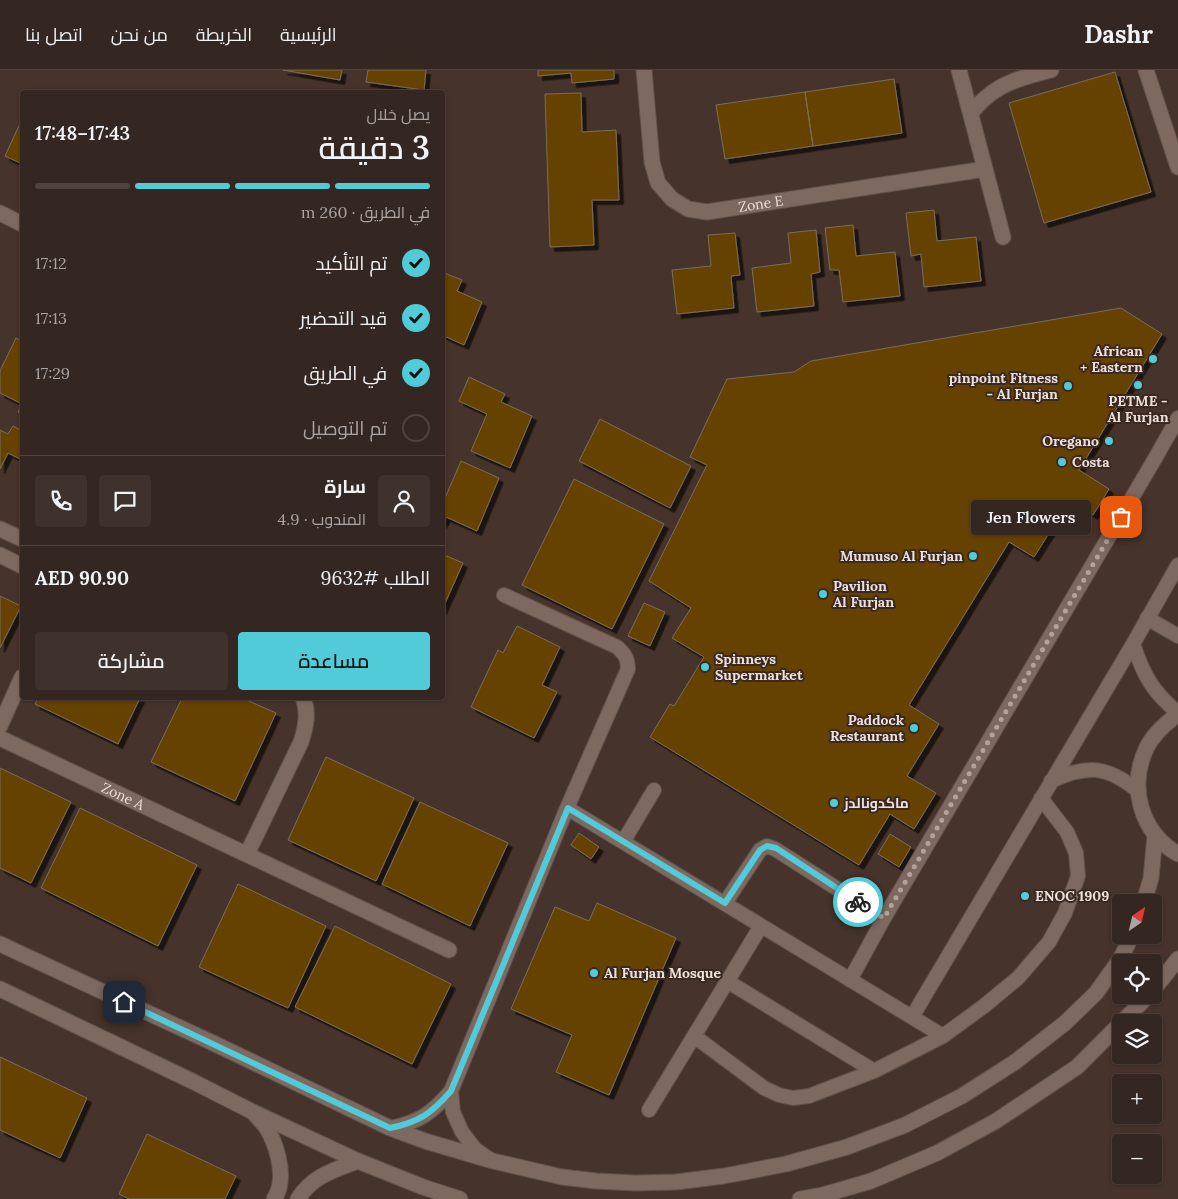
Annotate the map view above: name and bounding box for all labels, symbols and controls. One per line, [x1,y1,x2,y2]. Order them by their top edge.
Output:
text: Dashr [1084,19,1153,50]
text: اتصل بنا [25,23,83,46]
text: من نحن [111,23,168,46]
text: الخريطة [196,23,252,46]
text: الرئيسية [280,23,337,46]
text: يصل خلال [366,104,430,124]
text: 17:43–17:48 [35,121,130,145]
text: 3 دقيقة [318,127,430,168]
street label: Zone E [737,191,785,216]
text: في الطريق · 260 m [301,202,430,222]
icon: check [402,249,430,277]
text: تم التأكيد [315,251,387,275]
text: 17:12 [35,253,67,273]
icon: check [402,304,430,332]
text: قيد التحضير [300,306,387,330]
text: 17:13 [35,308,67,328]
place label: African + Eastern [1080,342,1143,376]
marker: African + Eastern [1147,353,1159,365]
icon: check [402,359,430,387]
text: في الطريق [304,361,387,385]
text: 17:29 [35,363,70,383]
place label: pinpoint Fitness - Al Furjan [949,369,1058,403]
marker: PETME - Al Furjan [1132,379,1144,391]
marker: pinpoint Fitness - Al Furjan [1062,380,1074,392]
place label: PETME - Al Furjan [1107,392,1169,426]
text: تم التوصيل [303,416,387,440]
place label: Oregano [1042,432,1099,450]
marker: Oregano [1103,435,1115,447]
place label: Costa [1072,453,1110,471]
marker: Costa [1056,456,1068,468]
text: سارة [324,474,366,498]
button: phone [35,475,87,527]
button: chat [99,475,151,527]
button: person [378,475,430,527]
pin [1100,496,1142,538]
callout: Jen Flowers [971,500,1091,534]
icon: bag [1107,503,1135,531]
text: Jen Flowers [987,507,1075,527]
text: المندوب · 4.9 [278,509,366,529]
place label: Mumuso Al Furjan [840,547,963,565]
marker: Mumuso Al Furjan [967,550,979,562]
text: AED 90.90 [35,566,129,590]
text: الطلب #9632 [321,566,430,590]
place label: Pavilion Al Furjan [833,577,894,611]
marker: Pavilion Al Furjan [817,588,829,600]
button: مشاركة [35,632,228,690]
button: مساعدة [238,632,430,690]
place label: Spinneys Supermarket [715,650,803,684]
marker: Spinneys Supermarket [699,661,711,673]
place label: Paddock Restaurant [830,711,905,745]
marker: Paddock Restaurant [908,722,920,734]
street label: Zone A [99,778,148,814]
place label: ماكدونالدز [843,794,909,812]
marker: ماكدونالدز [828,797,840,809]
courier [833,877,883,927]
place label: ENOC 1909 [1035,887,1109,905]
icon: bike [844,888,872,916]
marker: ENOC 1909 [1019,890,1031,902]
north arrow [1112,894,1162,944]
map controls [1112,894,1162,1184]
button: locate [1112,954,1162,1004]
place label: Al Furjan Mosque [604,964,721,982]
marker: Al Furjan Mosque [588,967,600,979]
pin [103,981,145,1023]
icon: home [110,988,138,1016]
button: layers [1112,1014,1162,1064]
button: + [1112,1074,1162,1124]
button: − [1112,1134,1162,1184]

